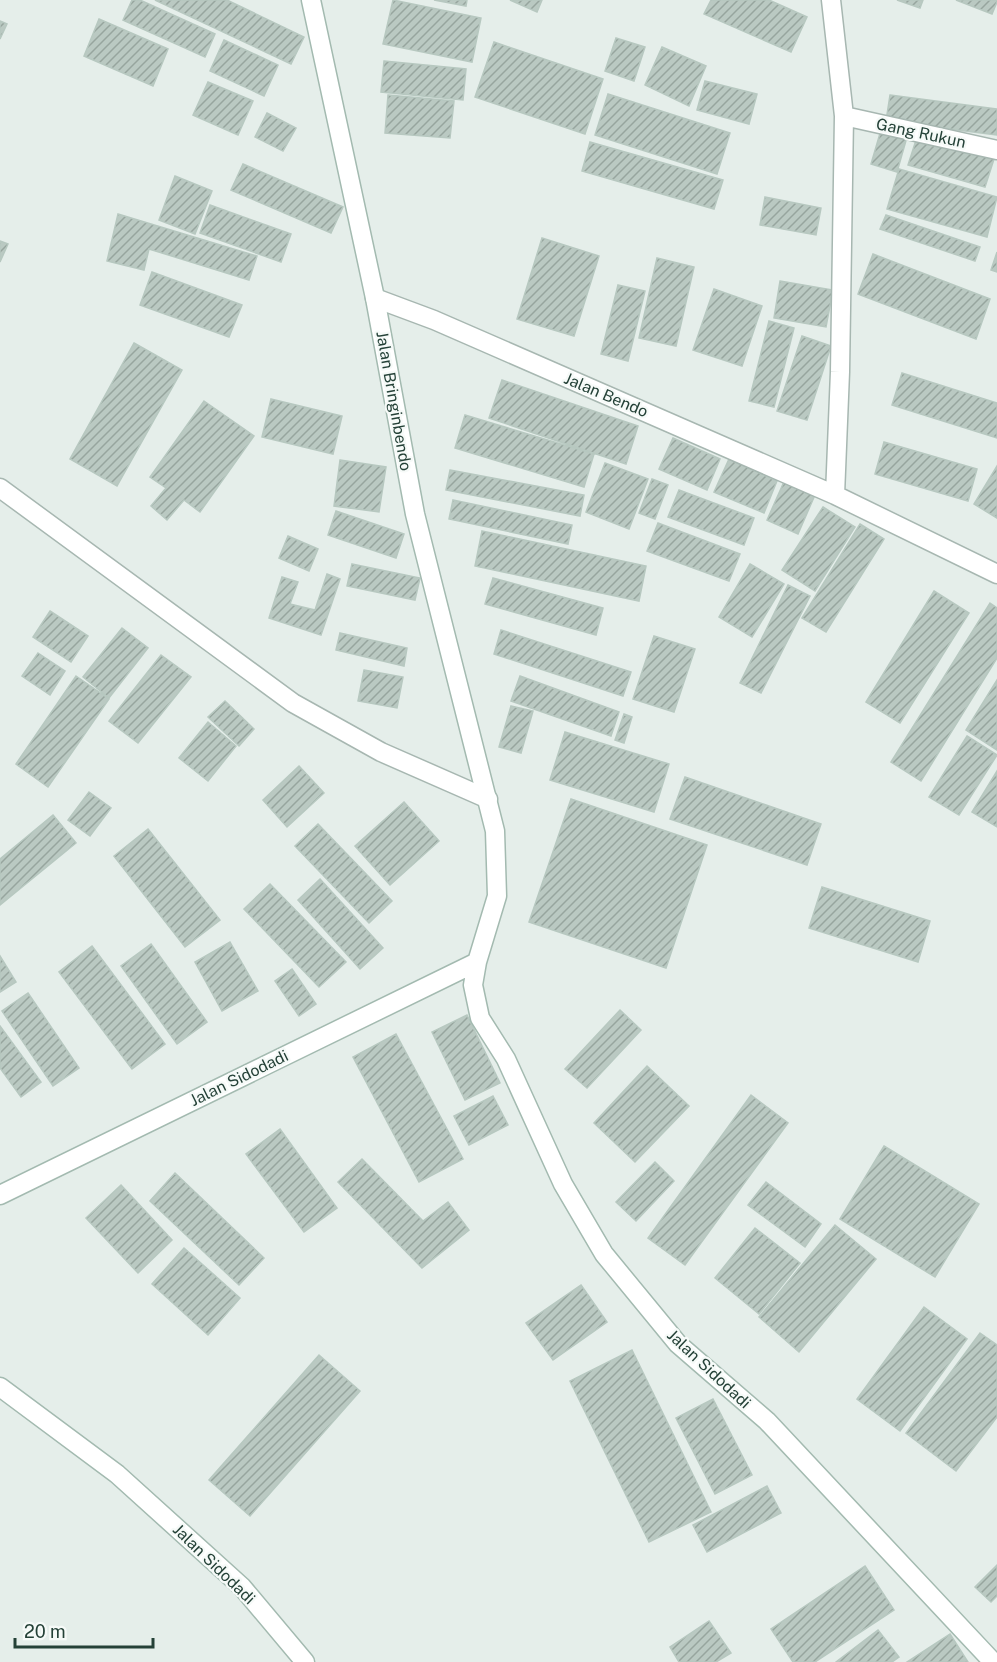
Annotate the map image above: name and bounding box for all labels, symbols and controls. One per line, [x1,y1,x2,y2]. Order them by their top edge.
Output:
street label: Gang Rukun [874,114,968,152]
street label: Jalan Bringinbendo [372,330,416,472]
street label: Jalan Bendo [561,369,651,421]
street label: Jalan Sidodadi [187,1046,291,1110]
street label: Jalan Sidodadi [663,1326,755,1412]
street label: Jalan Sidodadi [169,1520,259,1608]
scale bar [15,1611,153,1649]
text: 20 m [24,1621,66,1642]

